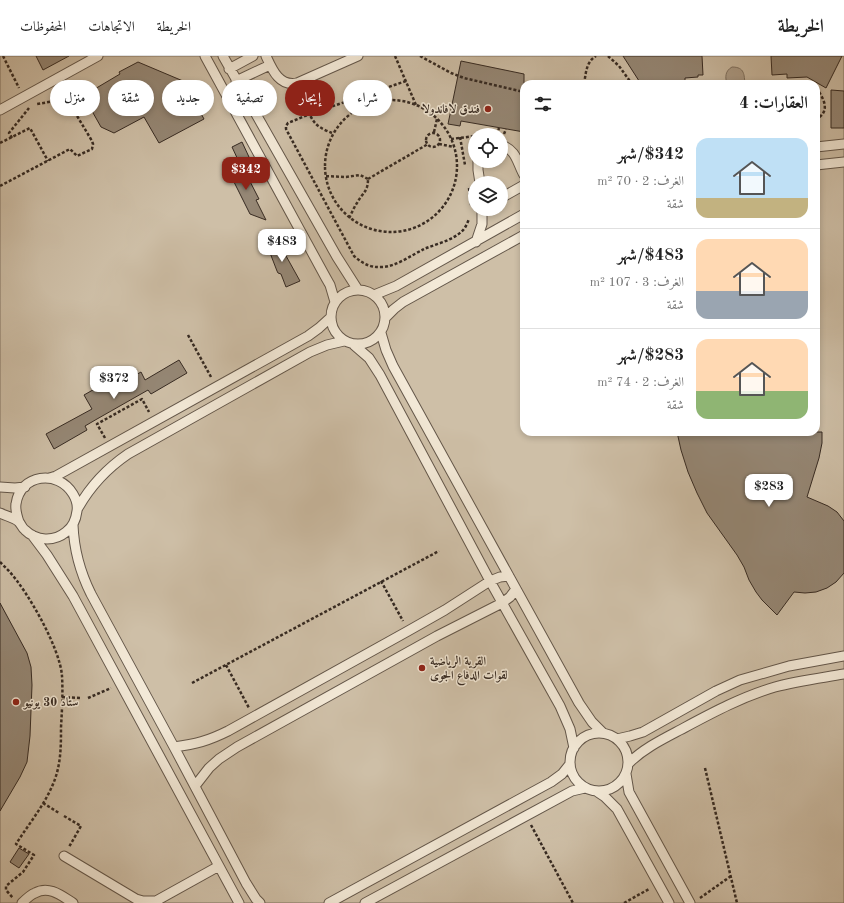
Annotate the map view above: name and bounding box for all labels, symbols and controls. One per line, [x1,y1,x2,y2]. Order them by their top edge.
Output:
text: الخريطة [778,18,824,37]
text: المحفوظات [20,20,66,34]
text: الاتجاهات [88,20,135,34]
text: الخريطة [157,20,191,34]
chip: منزل [50,80,100,116]
chip: شقة [108,80,154,116]
chip: جديد [162,80,214,116]
chip: تصفية [222,80,277,116]
chip: إيجار [285,80,335,116]
chip: شراء [343,80,392,116]
icon: filters [532,93,554,115]
text: العقارات: 4 [739,95,808,112]
place label: فندق لافاندولا [422,103,480,116]
marker: فندق لافاندولا [483,104,493,114]
map controls [468,128,508,216]
button: locate [468,128,508,168]
text: $342/شهر [617,146,684,163]
icon: home [728,154,776,202]
pin: $342 [222,157,270,191]
text: $342 [231,163,261,176]
text: الغرف: 2 · 70 m² [597,175,684,188]
button: layers [468,176,508,216]
text: شقة [667,198,684,211]
pin: $483 [258,229,306,263]
text: $483 [267,235,297,248]
text: $483/شهر [617,247,684,264]
icon: home [728,255,776,303]
text: الغرف: 3 · 107 m² [590,276,684,289]
text: شقة [667,299,684,312]
text: $283/شهر [617,347,684,364]
icon: home [728,355,776,403]
pin: $372 [90,366,138,400]
text: $372 [99,372,129,385]
text: الغرف: 2 · 74 m² [597,376,684,389]
text: شقة [667,399,684,412]
pin: $283 [745,474,793,508]
text: $283 [754,480,784,493]
place label: القرية الرياضية لقوات الدفاع الجوى [430,655,508,686]
marker: القرية الرياضية لقوات الدفاع الجوى [417,663,427,673]
place label: ستاد 30 يونيو [22,696,79,710]
marker: ستاد 30 يونيو [11,697,21,707]

